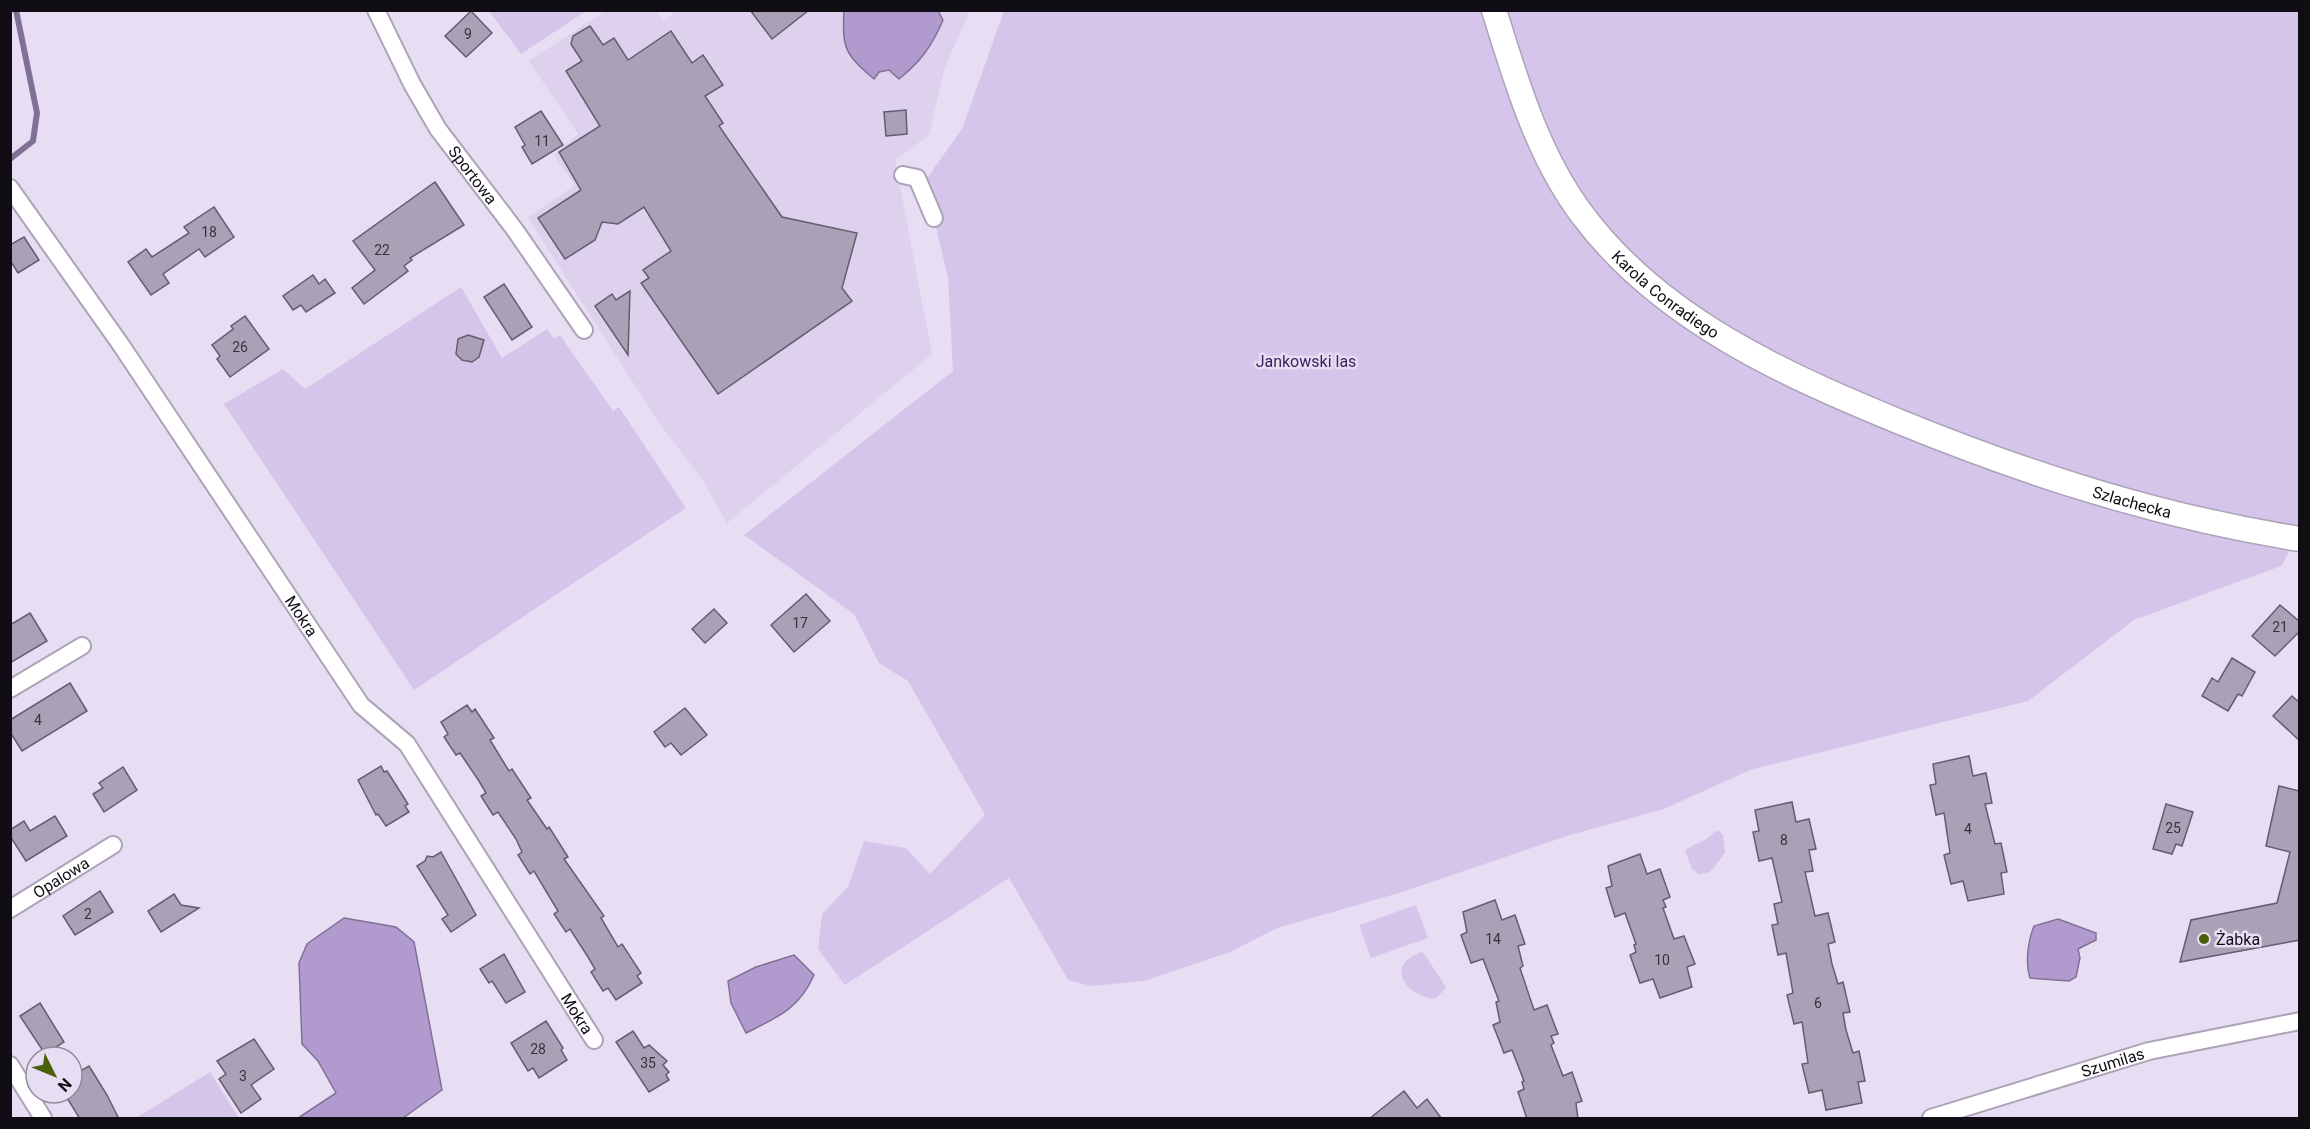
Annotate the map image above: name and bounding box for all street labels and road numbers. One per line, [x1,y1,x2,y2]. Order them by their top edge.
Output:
street label: Sportowa [445,142,501,208]
street label: Karola Conradiego [1608,246,1723,342]
street label: Szlachecka [2090,482,2173,522]
street label: Mokra [281,592,322,640]
street label: Opalowa [29,853,93,902]
street label: Mokra [557,989,597,1038]
street label: Szumilas [2079,1044,2146,1081]

